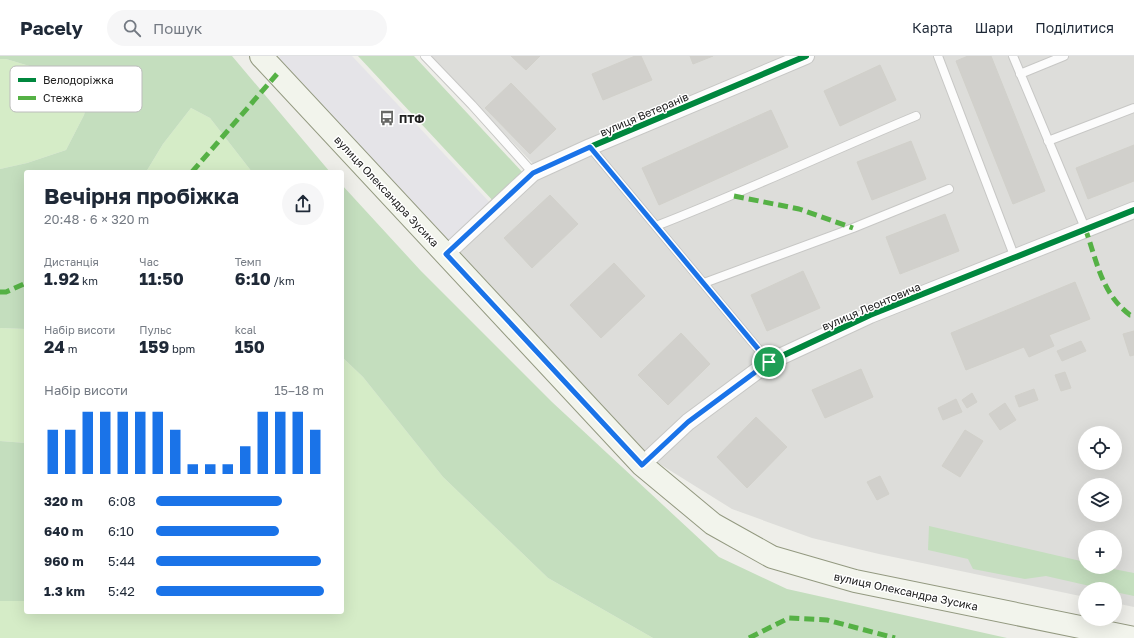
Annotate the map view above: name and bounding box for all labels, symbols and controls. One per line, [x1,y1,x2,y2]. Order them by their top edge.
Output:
search box [107,10,387,46]
text: Pacely [20,16,83,39]
icon: search [121,17,143,39]
text: Пошук [153,19,202,37]
text: Карта [912,19,953,36]
text: Шари [975,19,1013,36]
text: Поділитися [1035,19,1114,36]
legend [10,66,142,112]
text: Велодоріжка [43,73,114,86]
street label: вулиця Ветеранів [598,89,690,139]
text: Стежка [43,91,83,104]
bus stop icon: ПТФ [378,109,396,127]
place label: ПТФ [399,112,425,125]
street label: вулиця Олександра Зусика [332,133,442,249]
text: Вечірня пробіжка [44,182,239,209]
button: share [282,183,324,225]
text: 20:48 · 6 × 320 m [44,211,149,227]
text: Дистанція [44,255,99,268]
text: Час [139,255,159,268]
text: Темп [235,255,261,268]
text: 1.92 [44,268,79,289]
text: 11:50 [139,268,184,289]
text: 6:10 [235,268,271,289]
text: km [79,274,98,287]
text: /km [271,274,295,287]
street label: вулиця Леонтовича [820,279,922,333]
text: Набір висоти [44,323,115,336]
text: Пульс [139,323,172,336]
text: kcal [235,323,256,336]
text: 24 [44,336,65,357]
text: 159 [139,336,169,357]
text: 150 [235,336,265,357]
text: m [65,342,78,355]
text: bpm [169,342,195,355]
pin [752,345,786,379]
icon: arrive [758,351,780,373]
text: Набір висоти [44,382,128,398]
text: 15–18 m [274,382,324,398]
map controls [1078,426,1122,626]
button: locate [1078,426,1122,470]
button: layers [1078,478,1122,522]
text: 320 m [44,493,83,509]
text: 6:08 [108,493,136,509]
text: 640 m [44,523,83,539]
text: 6:10 [108,523,134,539]
button: + [1078,530,1122,574]
text: 960 m [44,553,84,569]
text: 5:44 [108,553,135,569]
street label: вулиця Олександра Зусика [833,569,979,613]
button: − [1078,582,1122,626]
text: 1.3 km [44,583,85,599]
text: 5:42 [108,583,135,599]

